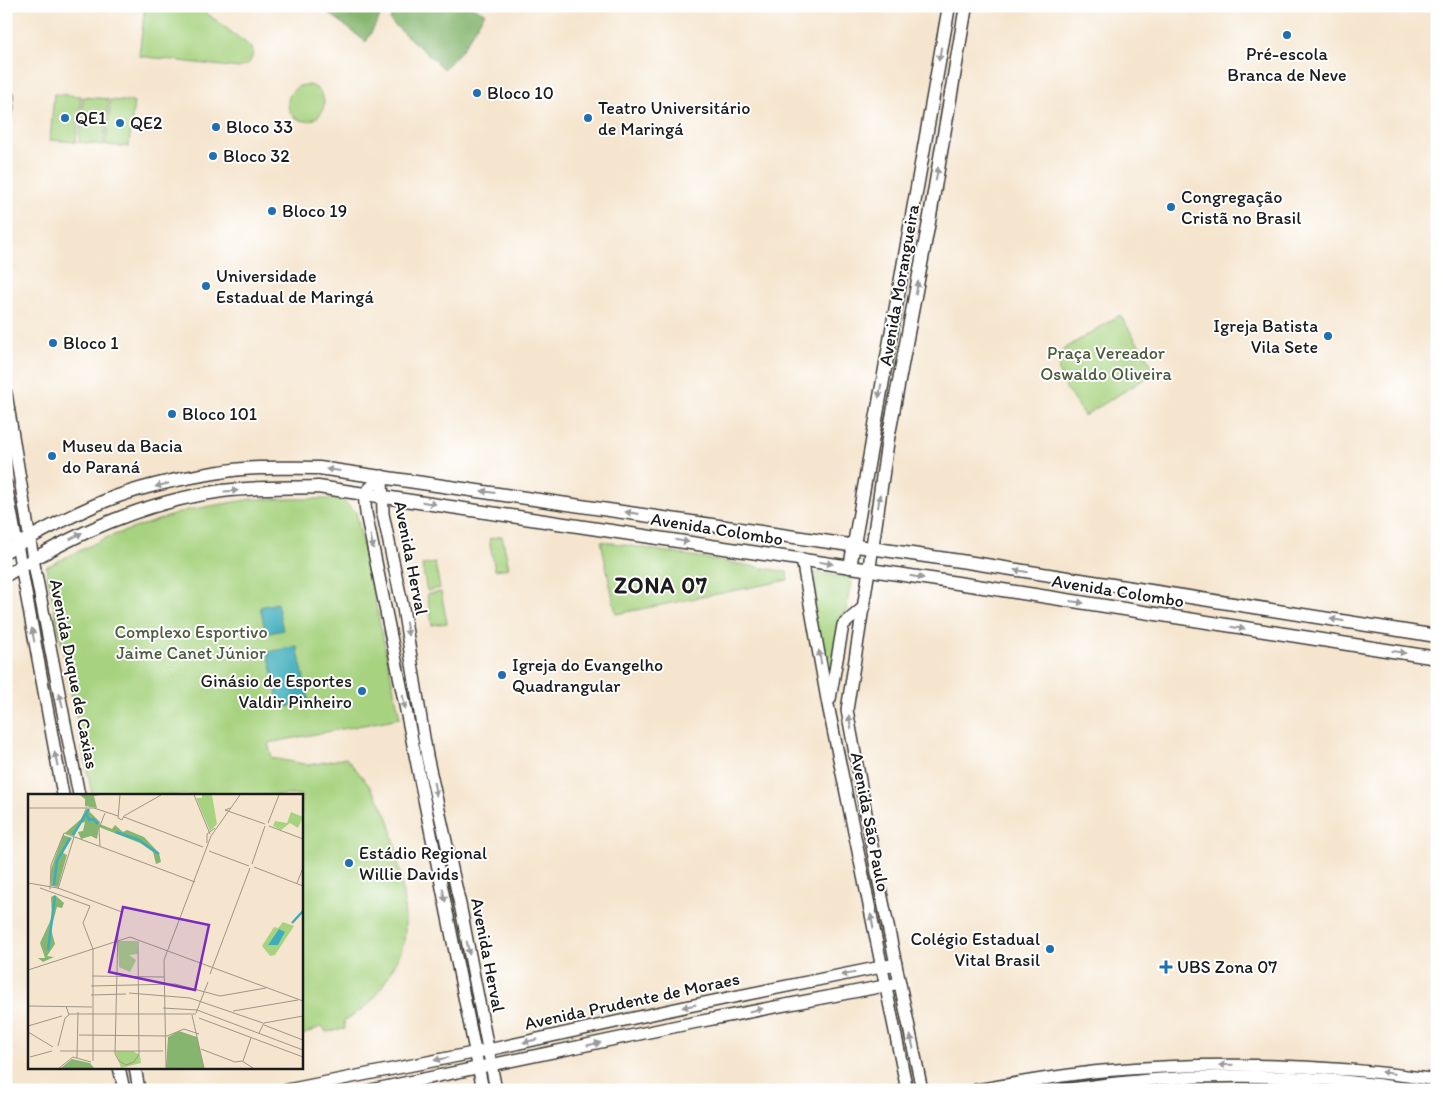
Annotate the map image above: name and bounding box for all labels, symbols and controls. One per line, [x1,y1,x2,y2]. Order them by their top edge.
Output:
marker: Pré-escola Branca de Neve [1281,29,1293,41]
place label: Pré-escola Branca de Neve [1227,43,1347,86]
one-way arrow [936,47,944,63]
place label: Bloco 10 [487,82,554,104]
marker: Bloco 10 [471,87,483,99]
place label: Teatro Universitário de Maringá [598,97,750,140]
place label: QE1 [75,107,106,129]
marker: QE1 [59,112,71,124]
place label: QE2 [130,112,163,134]
marker: Teatro Universitário de Maringá [582,112,594,124]
place label: Bloco 33 [226,116,293,138]
marker: QE2 [114,117,126,129]
marker: Bloco 33 [210,121,222,133]
place label: Bloco 32 [223,145,290,167]
marker: Bloco 32 [207,150,219,162]
one-way arrow [934,166,942,182]
place label: Congregação Cristã no Brasil [1181,186,1301,229]
place label: Bloco 19 [282,200,347,222]
marker: Congregação Cristã no Brasil [1165,201,1177,213]
street label: Avenida Morangueira [874,202,924,367]
marker: Bloco 19 [266,205,278,217]
place label: Universidade Estadual de Maringá [216,265,374,308]
marker: Universidade Estadual de Maringá [200,280,212,292]
one-way arrow [913,280,921,296]
place label: Igreja Batista Vila Sete [1213,315,1318,358]
marker: Igreja Batista Vila Sete [1322,330,1334,342]
place label: Bloco 1 [63,332,119,354]
marker: Bloco 1 [47,337,59,349]
park label: Praça Vereador Oswaldo Oliveira [1040,342,1172,385]
one-way arrow [875,384,883,400]
place label: Bloco 101 [182,403,257,425]
marker: Bloco 101 [166,408,178,420]
place label: Museu da Bacia do Paraná [62,435,183,478]
marker: Museu da Bacia do Paraná [46,450,58,462]
one-way arrow [325,466,341,474]
one-way arrow [154,481,169,489]
one-way arrow [223,486,239,494]
one-way arrow [480,487,496,495]
one-way arrow [875,492,883,508]
street label: Avenida Herval [389,499,433,617]
one-way arrow [422,500,438,508]
street label: Avenida Colombo [649,508,785,550]
one-way arrow [624,509,640,517]
one-way arrow [69,532,84,540]
one-way arrow [369,535,377,551]
one-way arrow [674,538,690,546]
one-way arrow [818,559,834,567]
one-way arrow [1012,567,1028,575]
street label: Avenida Colombo [1050,570,1186,612]
district label: ZONA 07 [614,572,708,599]
one-way arrow [909,573,925,581]
street label: Avenida Duque de Caxias [45,577,103,771]
one-way arrow [1070,599,1086,607]
one-way arrow [1328,616,1344,624]
park label: Complexo Esportivo Jaime Canet Júnior [114,621,268,664]
one-way arrow [403,622,411,638]
one-way arrow [1230,625,1246,633]
one-way arrow [29,627,37,643]
one-way arrow [1391,648,1407,656]
one-way arrow [815,649,823,665]
place label: Igreja do Evangelho Quadrangular [512,654,663,697]
marker: Igreja do Evangelho Quadrangular [496,669,508,681]
place label: Ginásio de Esportes Valdir Pinheiro [201,670,352,713]
marker: Ginásio de Esportes Valdir Pinheiro [356,685,368,697]
one-way arrow [57,692,65,707]
one-way arrow [400,694,408,710]
one-way arrow [845,713,853,729]
street label: Avenida São Paulo [846,750,894,894]
one-way arrow [52,751,60,766]
one-way arrow [431,782,439,797]
inset map [28,794,302,1068]
place label: Estádio Regional Willie Davids [359,842,487,885]
marker: Estádio Regional Willie Davids [343,857,355,869]
one-way arrow [440,888,448,903]
street label: Avenida Herval [466,896,510,1014]
one-way arrow [867,912,875,928]
place label: Colégio Estadual Vital Brasil [911,928,1040,971]
one-way arrow [464,941,472,956]
marker: Colégio Estadual Vital Brasil [1044,943,1056,955]
place label: UBS Zona 07 [1177,956,1277,978]
marker: UBS Zona 07 [1159,960,1173,974]
street label: Avenida Prudente de Moraes [522,967,742,1035]
one-way arrow [840,970,855,978]
one-way arrow [681,1002,696,1010]
one-way arrow [749,1006,764,1014]
one-way arrow [908,1034,916,1050]
one-way arrow [522,1037,537,1045]
one-way arrow [587,1040,602,1048]
one-way arrow [432,1056,448,1064]
one-way arrow [1218,1061,1234,1069]
one-way arrow [1380,1069,1396,1077]

